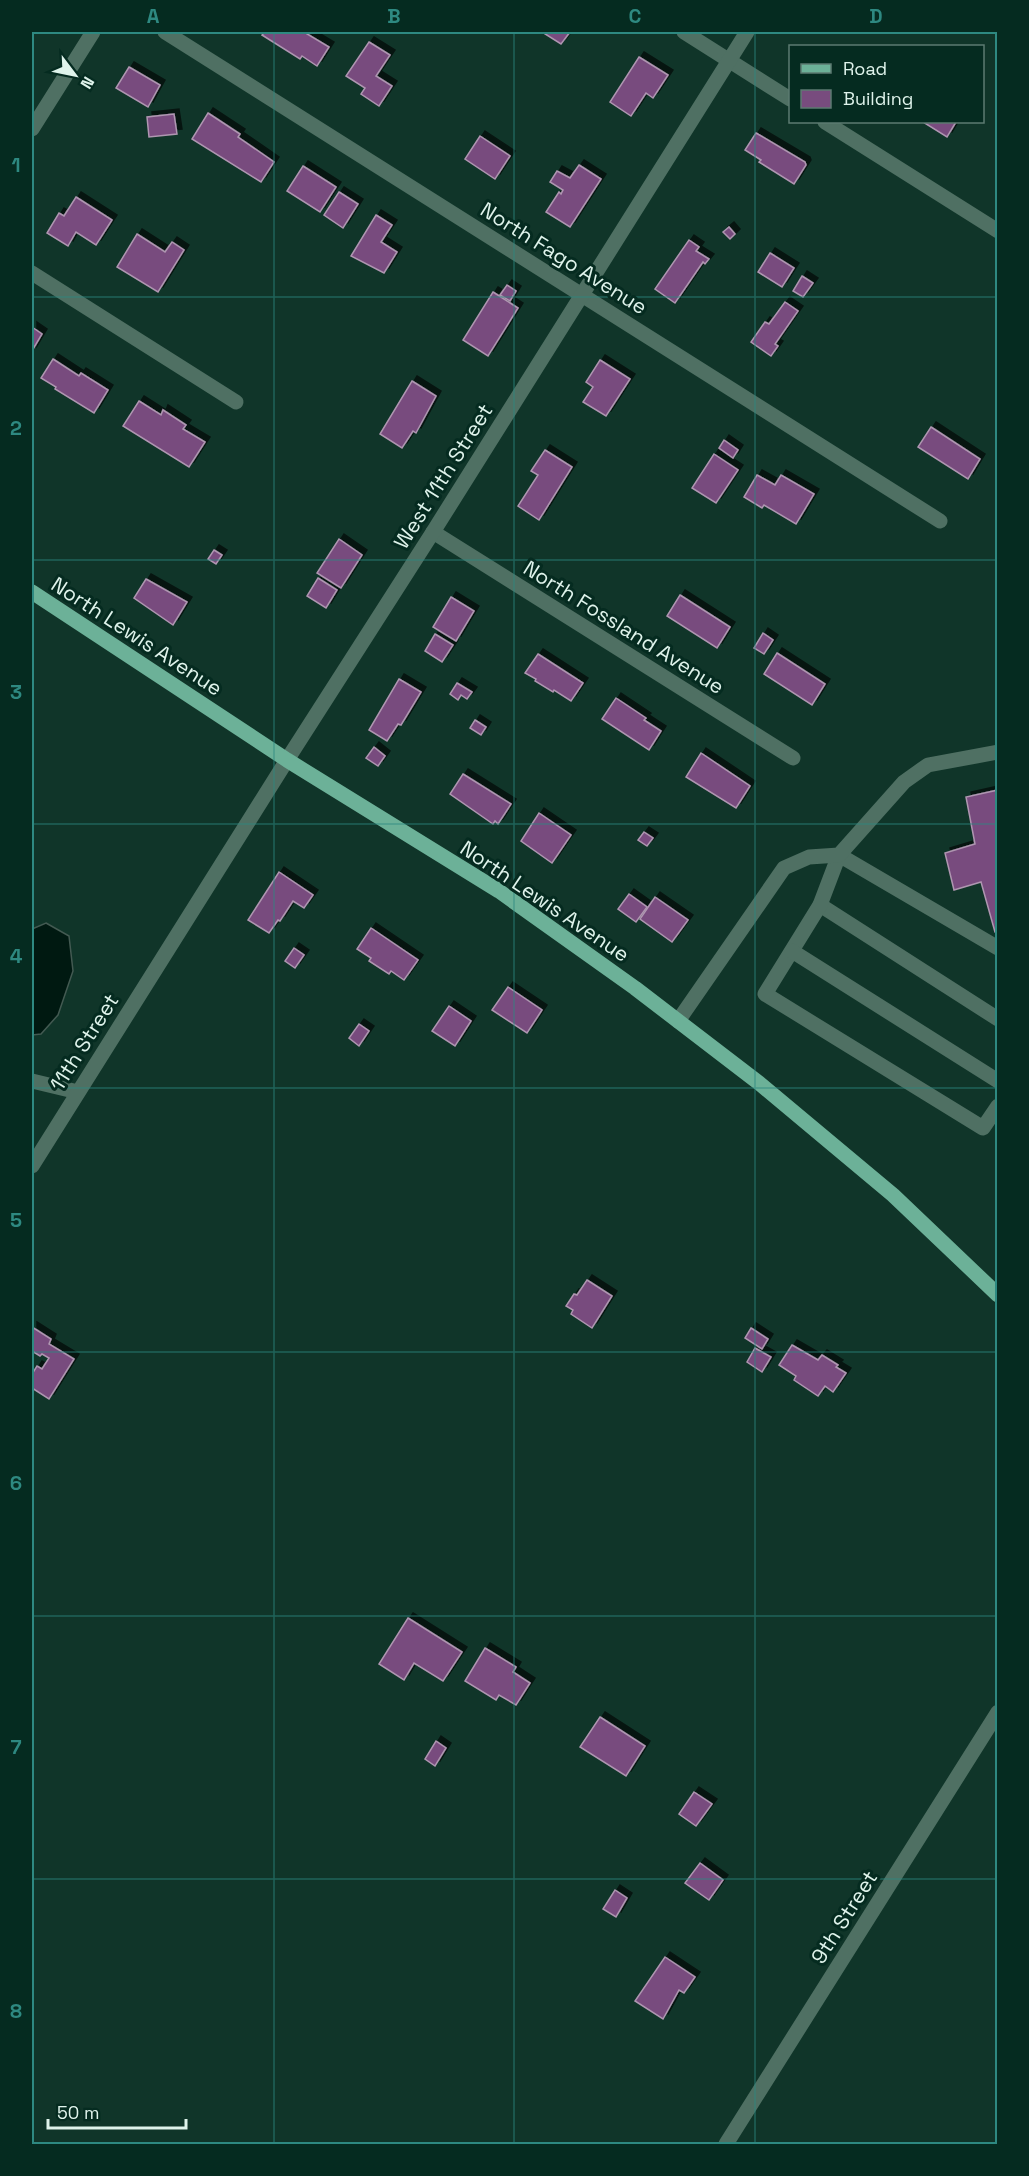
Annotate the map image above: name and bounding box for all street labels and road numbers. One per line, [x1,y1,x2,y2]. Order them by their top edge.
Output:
street label: North Fago Avenue [476,196,652,320]
street label: West 11th Street [388,398,498,554]
street label: North Fossland Avenue [518,554,730,700]
street label: North Lewis Avenue [46,571,228,701]
street label: North Lewis Avenue [455,834,635,968]
street label: 11th Street [43,988,125,1096]
street label: 9th Street [805,1865,883,1969]

